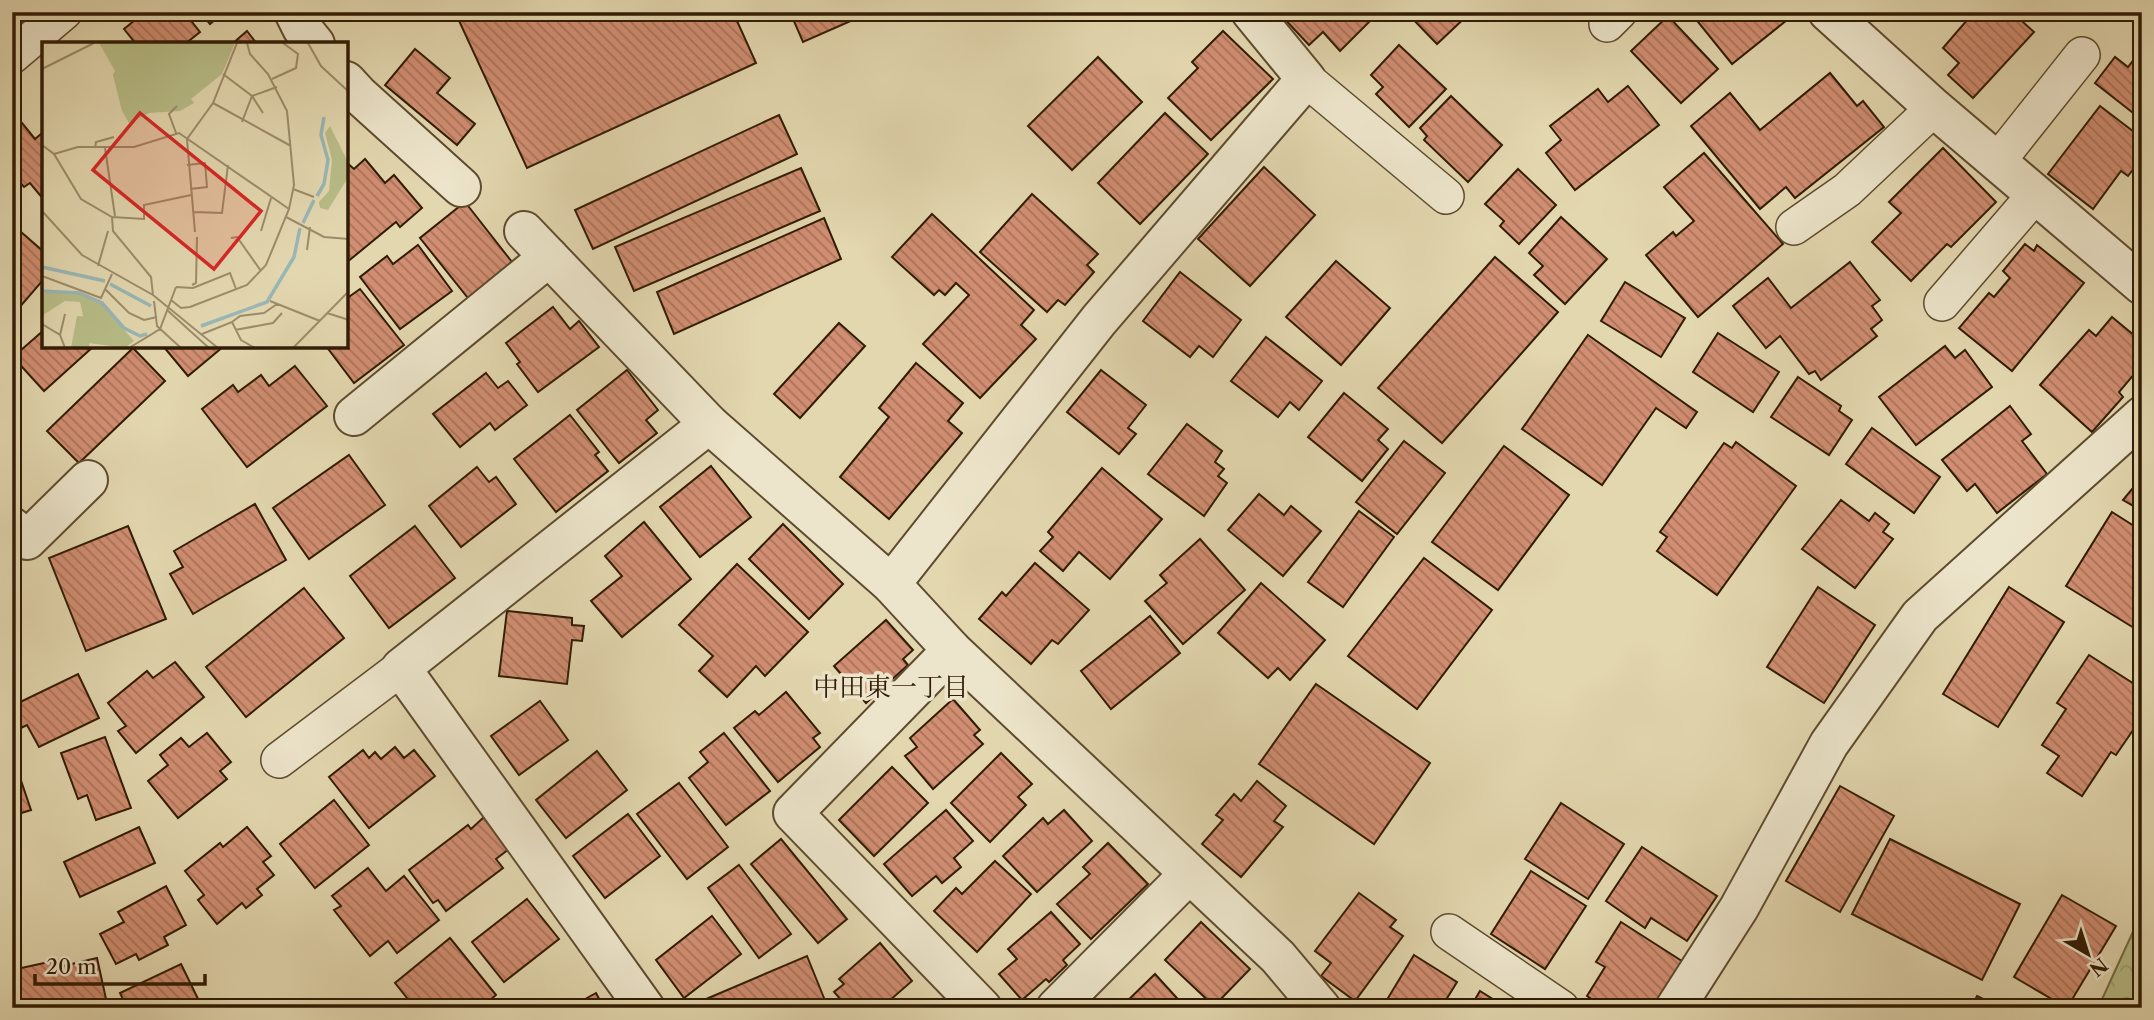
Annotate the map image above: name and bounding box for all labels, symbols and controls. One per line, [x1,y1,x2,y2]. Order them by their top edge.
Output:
inset map [42,42,348,348]
district label: 中田東一丁目 [813,671,969,703]
north arrow [2052,918,2122,988]
scale bar [35,943,205,987]
text: N [2085,953,2112,981]
text: 20 m [46,954,97,979]

